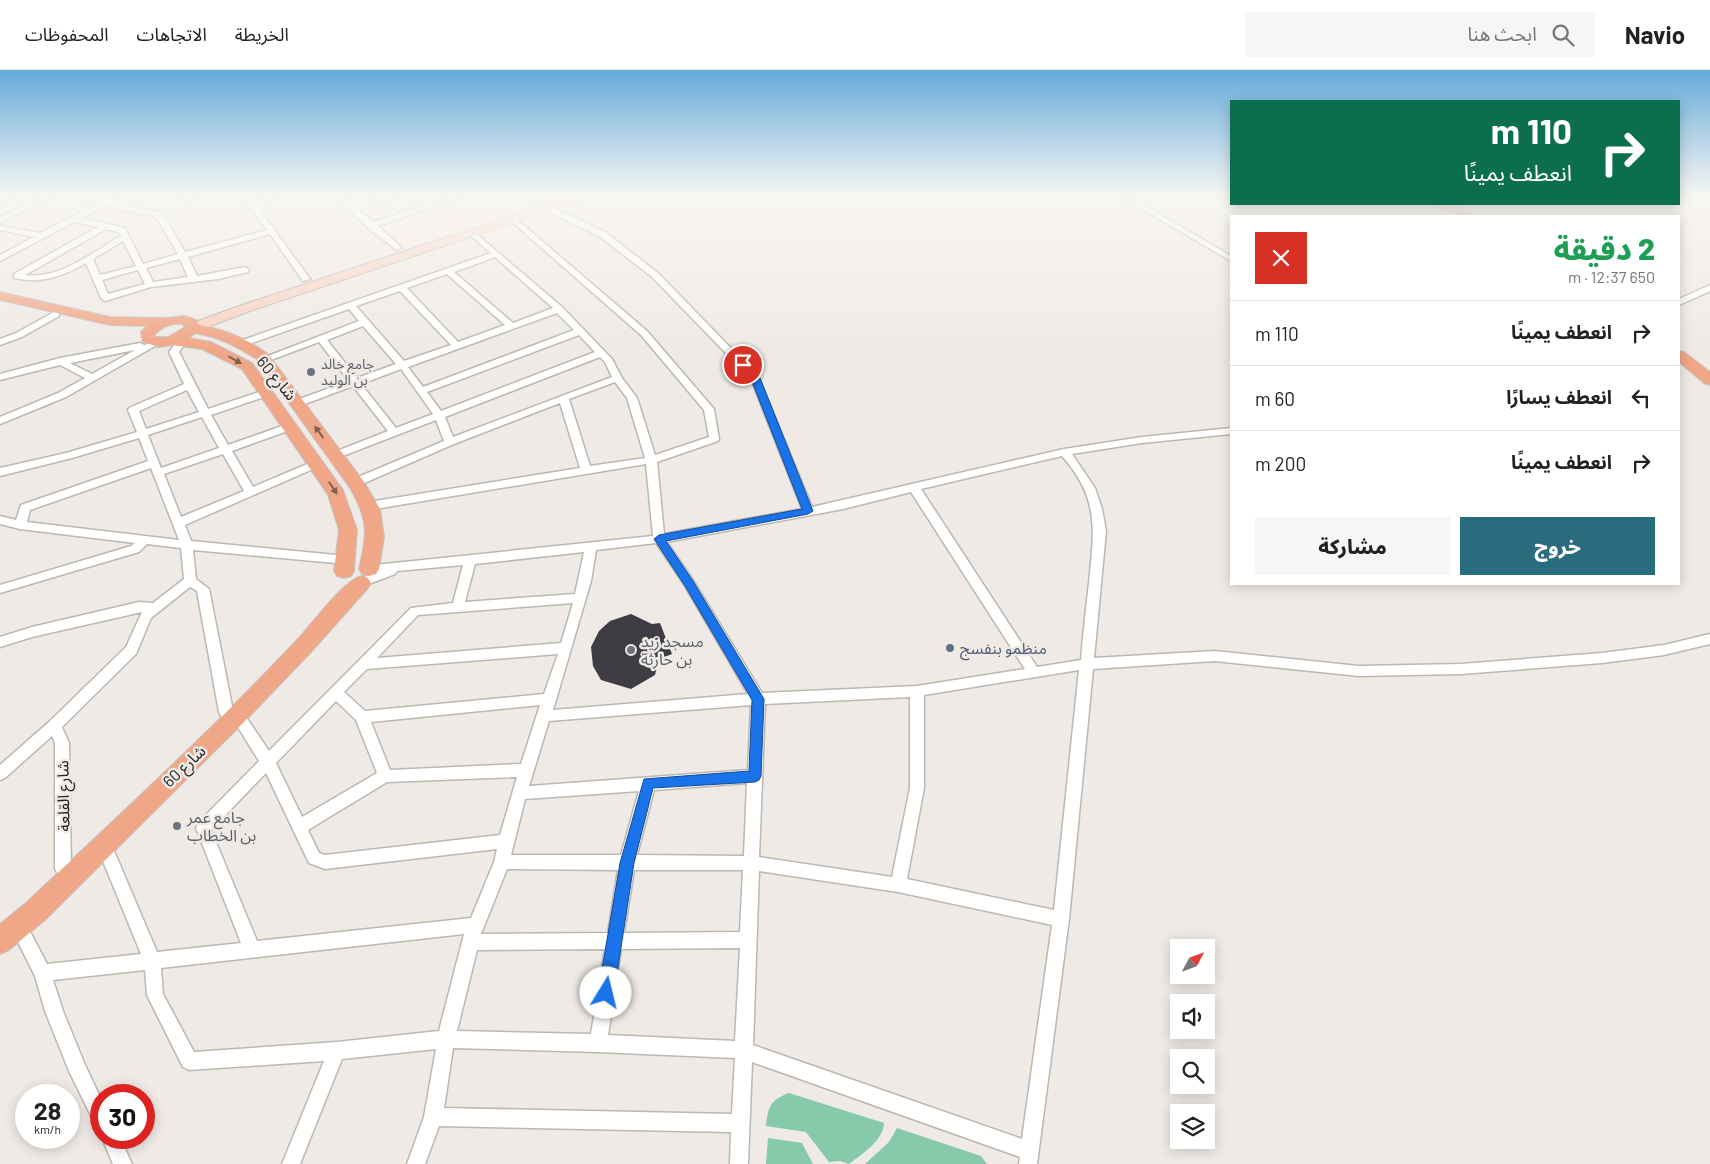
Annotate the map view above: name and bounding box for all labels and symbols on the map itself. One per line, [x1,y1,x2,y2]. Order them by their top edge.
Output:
pin [722,344,764,386]
street label: شارع 60 [250,352,301,406]
place label: جامع خالد بن الوليد [321,355,374,389]
one-way arrow [228,356,243,364]
marker: جامع خالد بن الوليد [305,366,317,378]
one-way arrow [314,425,324,439]
one-way arrow [328,482,338,495]
place label: مسجد زيد بن حارثة [641,631,704,669]
place label: منظمو بنفسج [960,638,1047,661]
marker: منظمو بنفسج [944,642,956,654]
marker: مسجد زيد بن حارثة [625,644,637,656]
street label: شارع 60 [158,741,212,793]
street label: شارع القلعة [52,760,77,832]
place label: جامع عمر بن الخطاب [186,807,256,845]
marker: جامع عمر بن الخطاب [171,820,183,832]
north arrow [1170,939,1215,984]
position arrow [579,966,631,1018]
speed limit sign: 30 [90,1084,155,1149]

